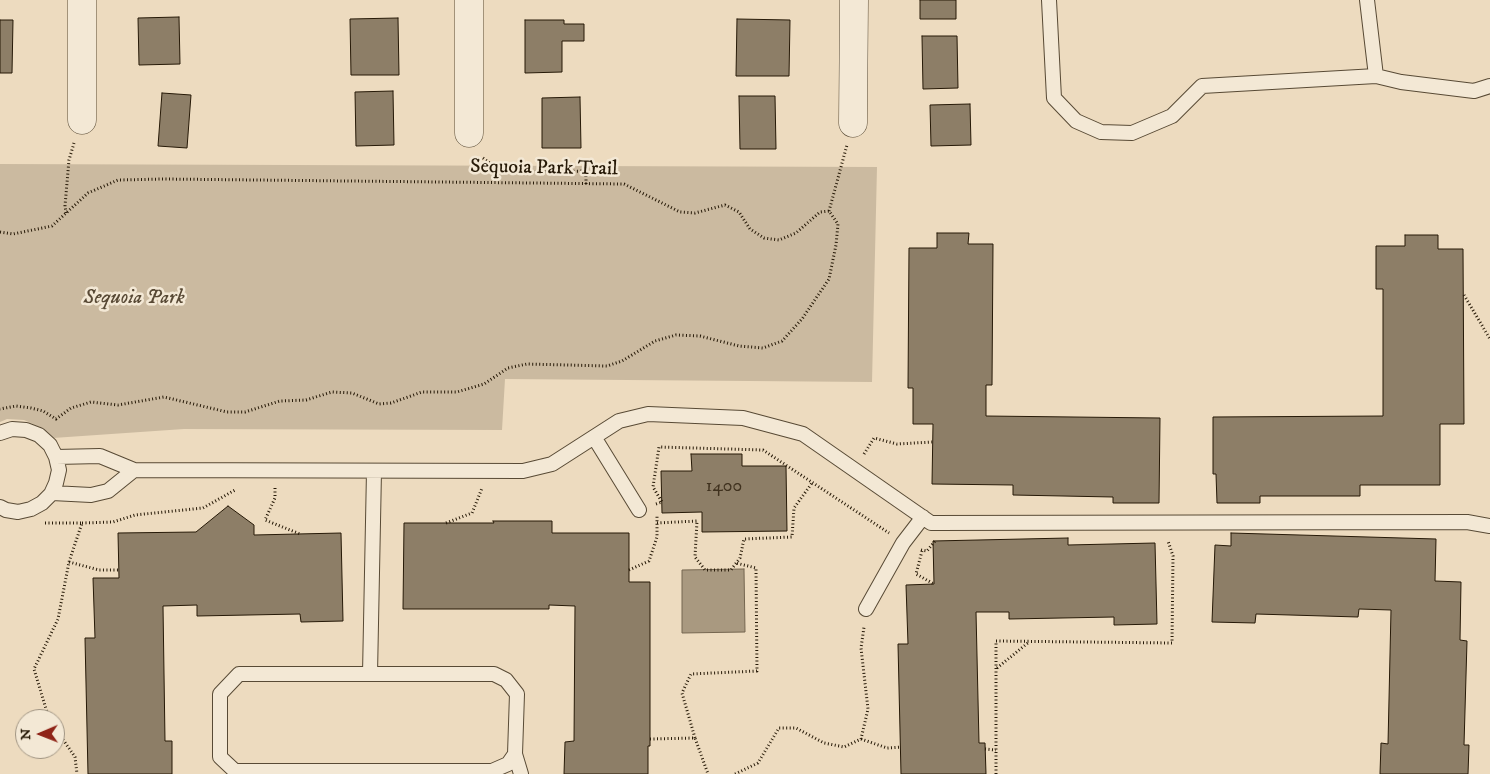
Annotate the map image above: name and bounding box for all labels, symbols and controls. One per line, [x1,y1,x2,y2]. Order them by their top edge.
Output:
street label: Sequoia Park Trail [470,156,618,182]
park label: Sequoia Park [84,287,184,311]
house number: 1400 [706,476,742,498]
north arrow [15,709,65,759]
text: N [17,728,35,740]

